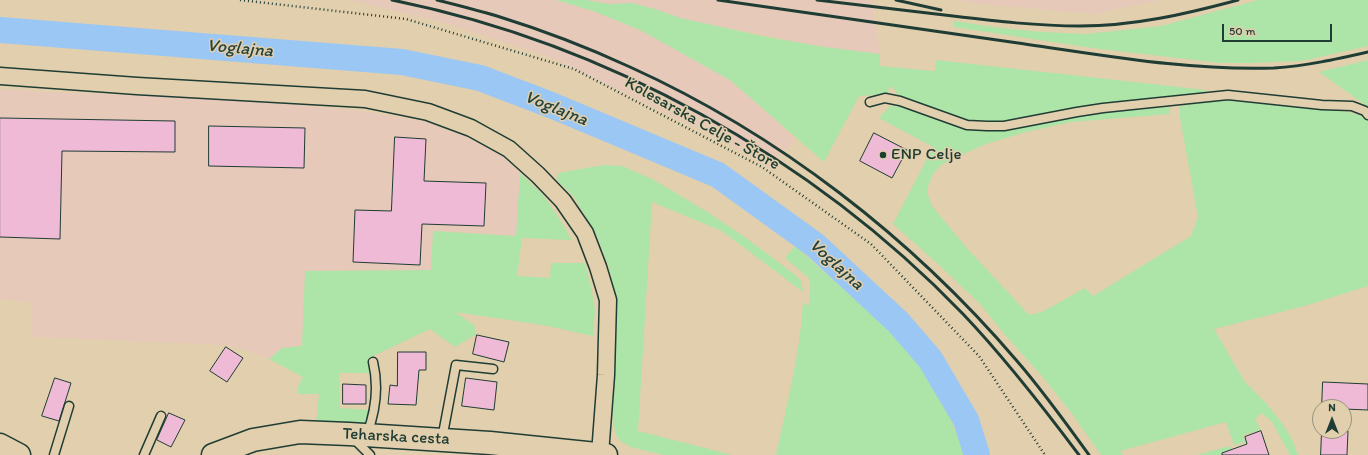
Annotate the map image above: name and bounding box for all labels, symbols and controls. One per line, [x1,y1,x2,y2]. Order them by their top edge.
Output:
scale bar [1224,16,1334,42]
text: 50 m [1229,24,1255,38]
water label: Voglajna [206,35,274,63]
street label: Kolesarska Celje - Štore [621,73,783,175]
water label: Voglajna [521,87,591,131]
place label: ENP Celje [891,145,962,165]
marker: ENP Celje [878,150,888,160]
water label: Voglajna [804,235,868,295]
north arrow [1312,399,1352,439]
text: N [1328,401,1336,414]
street label: Teharska cesta [342,424,450,450]

